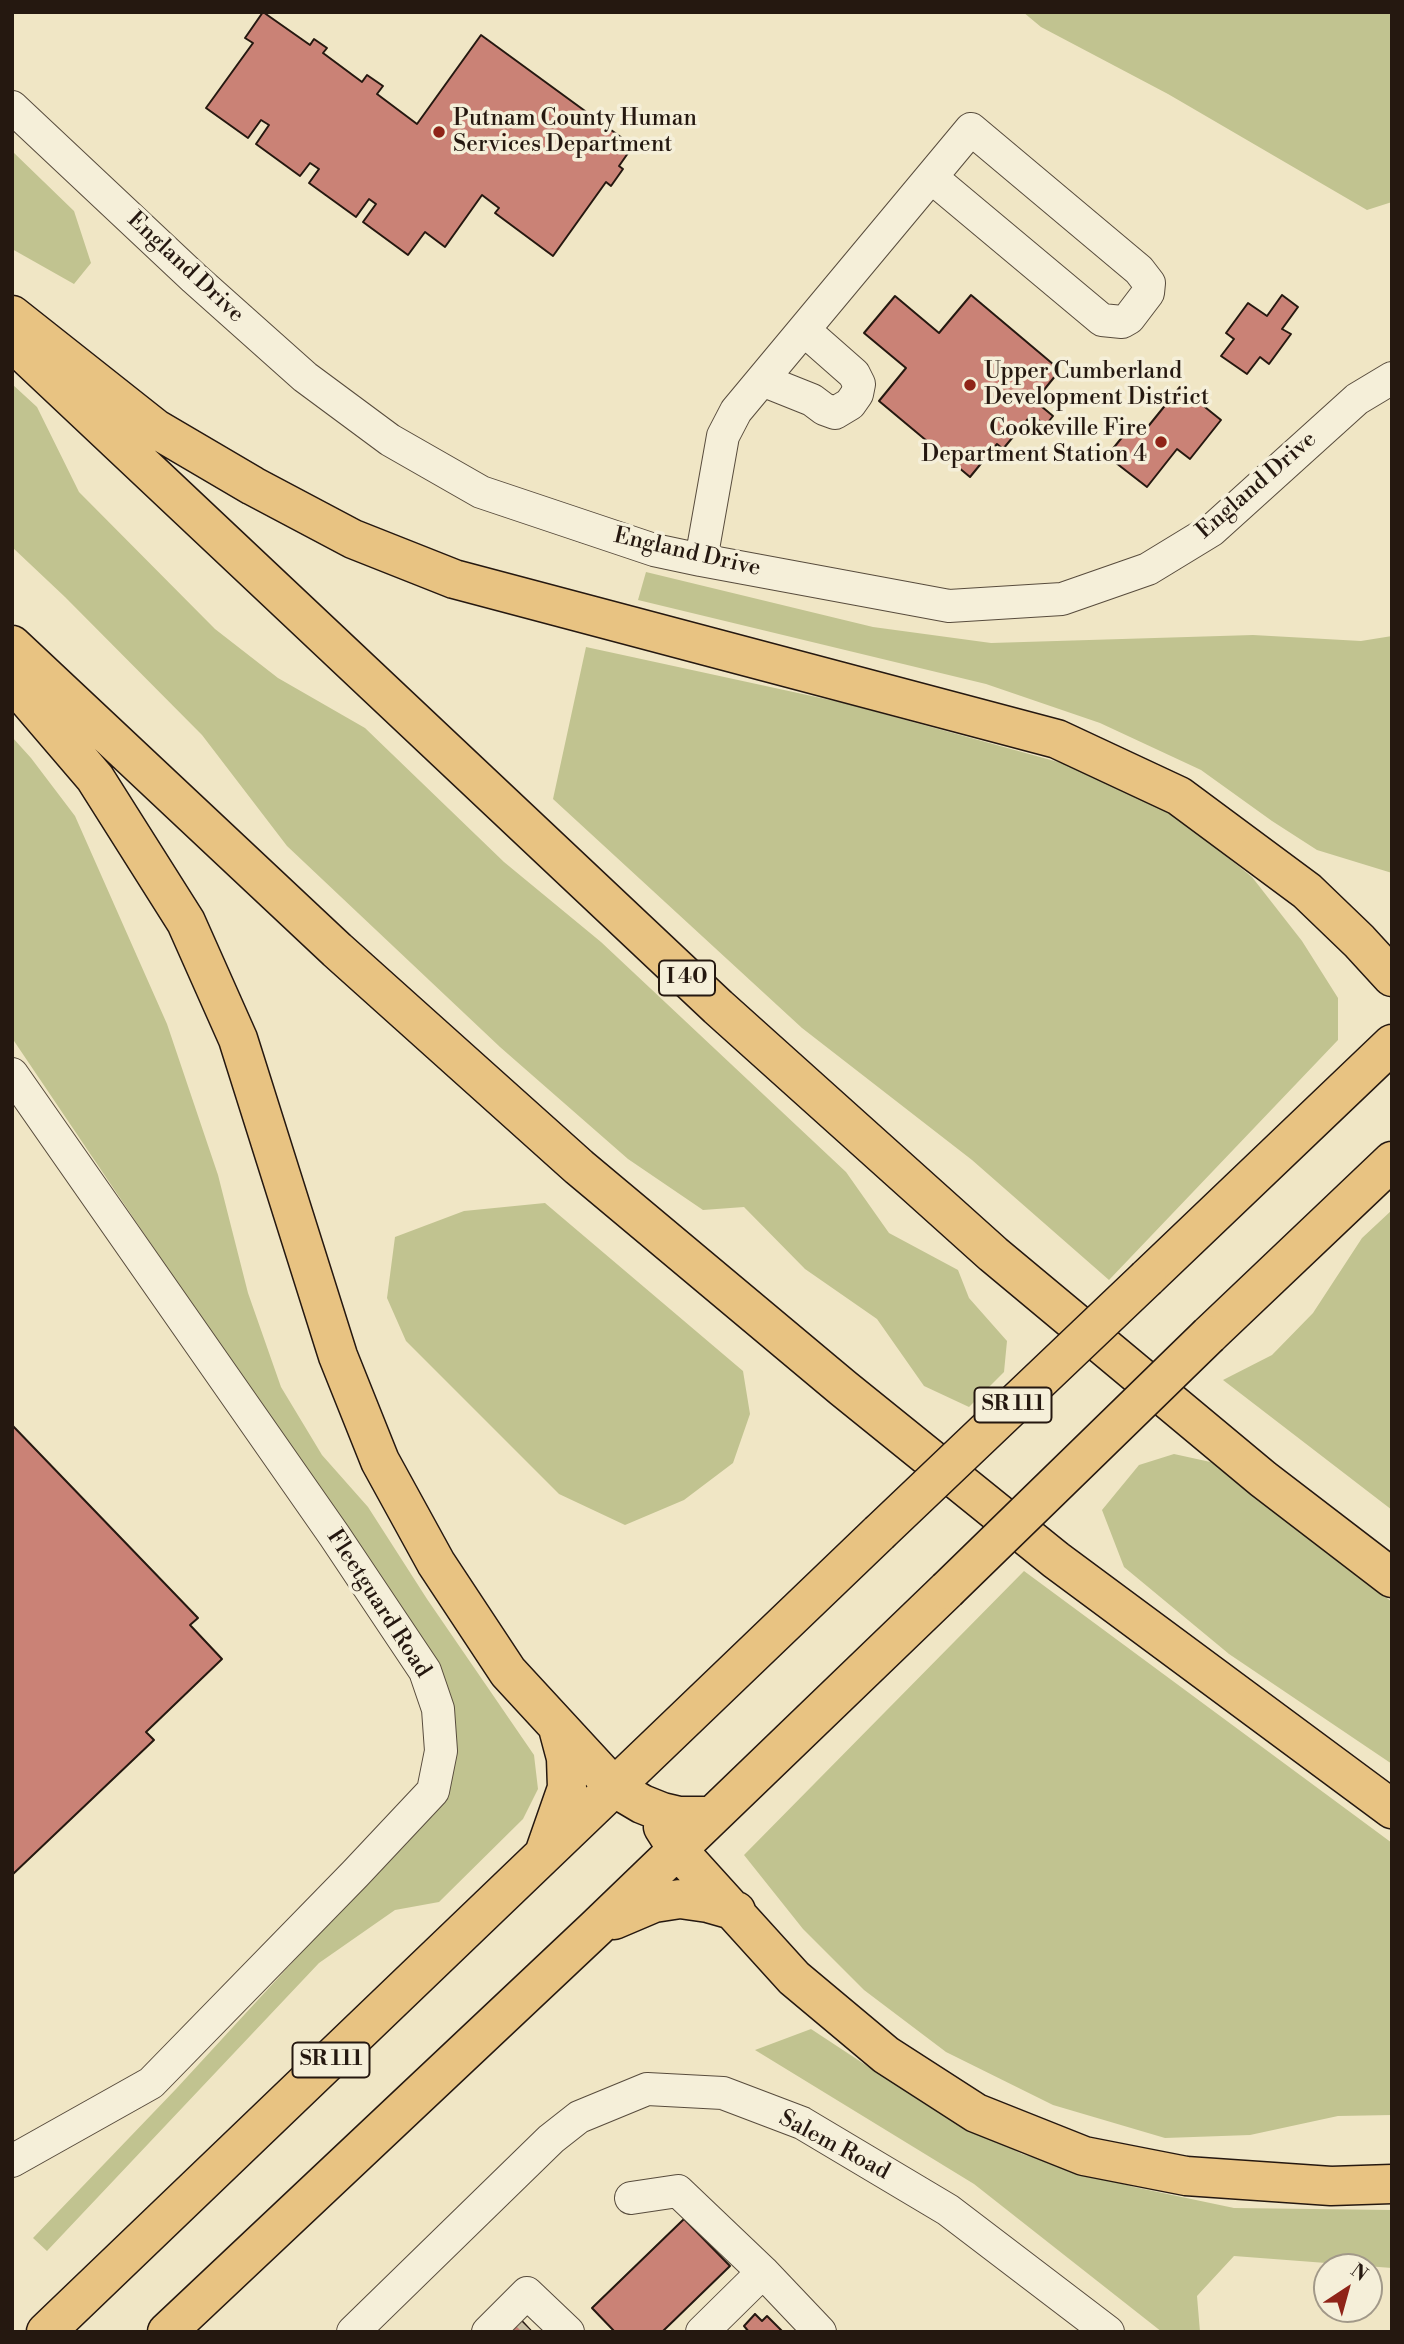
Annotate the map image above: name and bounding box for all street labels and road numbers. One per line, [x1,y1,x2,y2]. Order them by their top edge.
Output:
street label: England Drive [121,207,249,329]
street label: England Drive [1191,426,1323,546]
street label: England Drive [611,523,763,583]
road number: I 40 [659,960,715,996]
road number: SR 111 [974,1388,1052,1422]
street label: Fleetguard Road [320,1525,436,1683]
road number: SR 111 [292,2042,370,2078]
street label: Salem Road [774,2105,894,2187]

